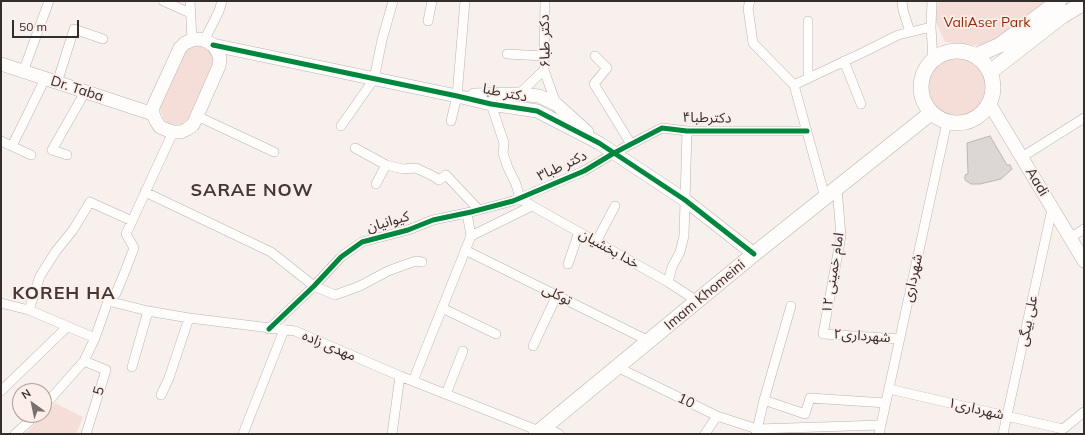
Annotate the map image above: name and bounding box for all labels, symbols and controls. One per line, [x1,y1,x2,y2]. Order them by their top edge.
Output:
scale bar [14,12,81,38]
street label: دکتر طبا۶ [536,14,554,68]
park label: ValiAser Park [944,15,1030,31]
text: 50 m [19,19,47,34]
street label: Dr. Taba [48,73,106,105]
street label: دکتر طبا [481,80,529,106]
street label: دکترطبا۴ [682,109,732,127]
street label: دکتر طبا۳ [534,147,590,185]
street label: Aadi [1022,165,1052,199]
district label: SARAE NOW [190,180,314,202]
street label: کیوانیان [365,208,411,236]
street label: خدا بخشیان [576,226,642,272]
street label: امام خمینی ۱۲ [818,231,848,315]
street label: شهرداری [900,252,926,304]
street label: Imam Khomeini [661,256,749,334]
street label: توکلی [539,281,575,309]
district label: KOREH HA [12,283,116,305]
street label: علی بیگی [1014,294,1042,348]
street label: شهرداری۲ [833,326,891,346]
street label: مهدی زاده [300,327,358,365]
north arrow [12,383,52,423]
street label: 5 [90,384,108,398]
text: N [19,386,33,402]
street label: 10 [675,390,697,412]
street label: شهرداری۱ [946,394,1006,424]

